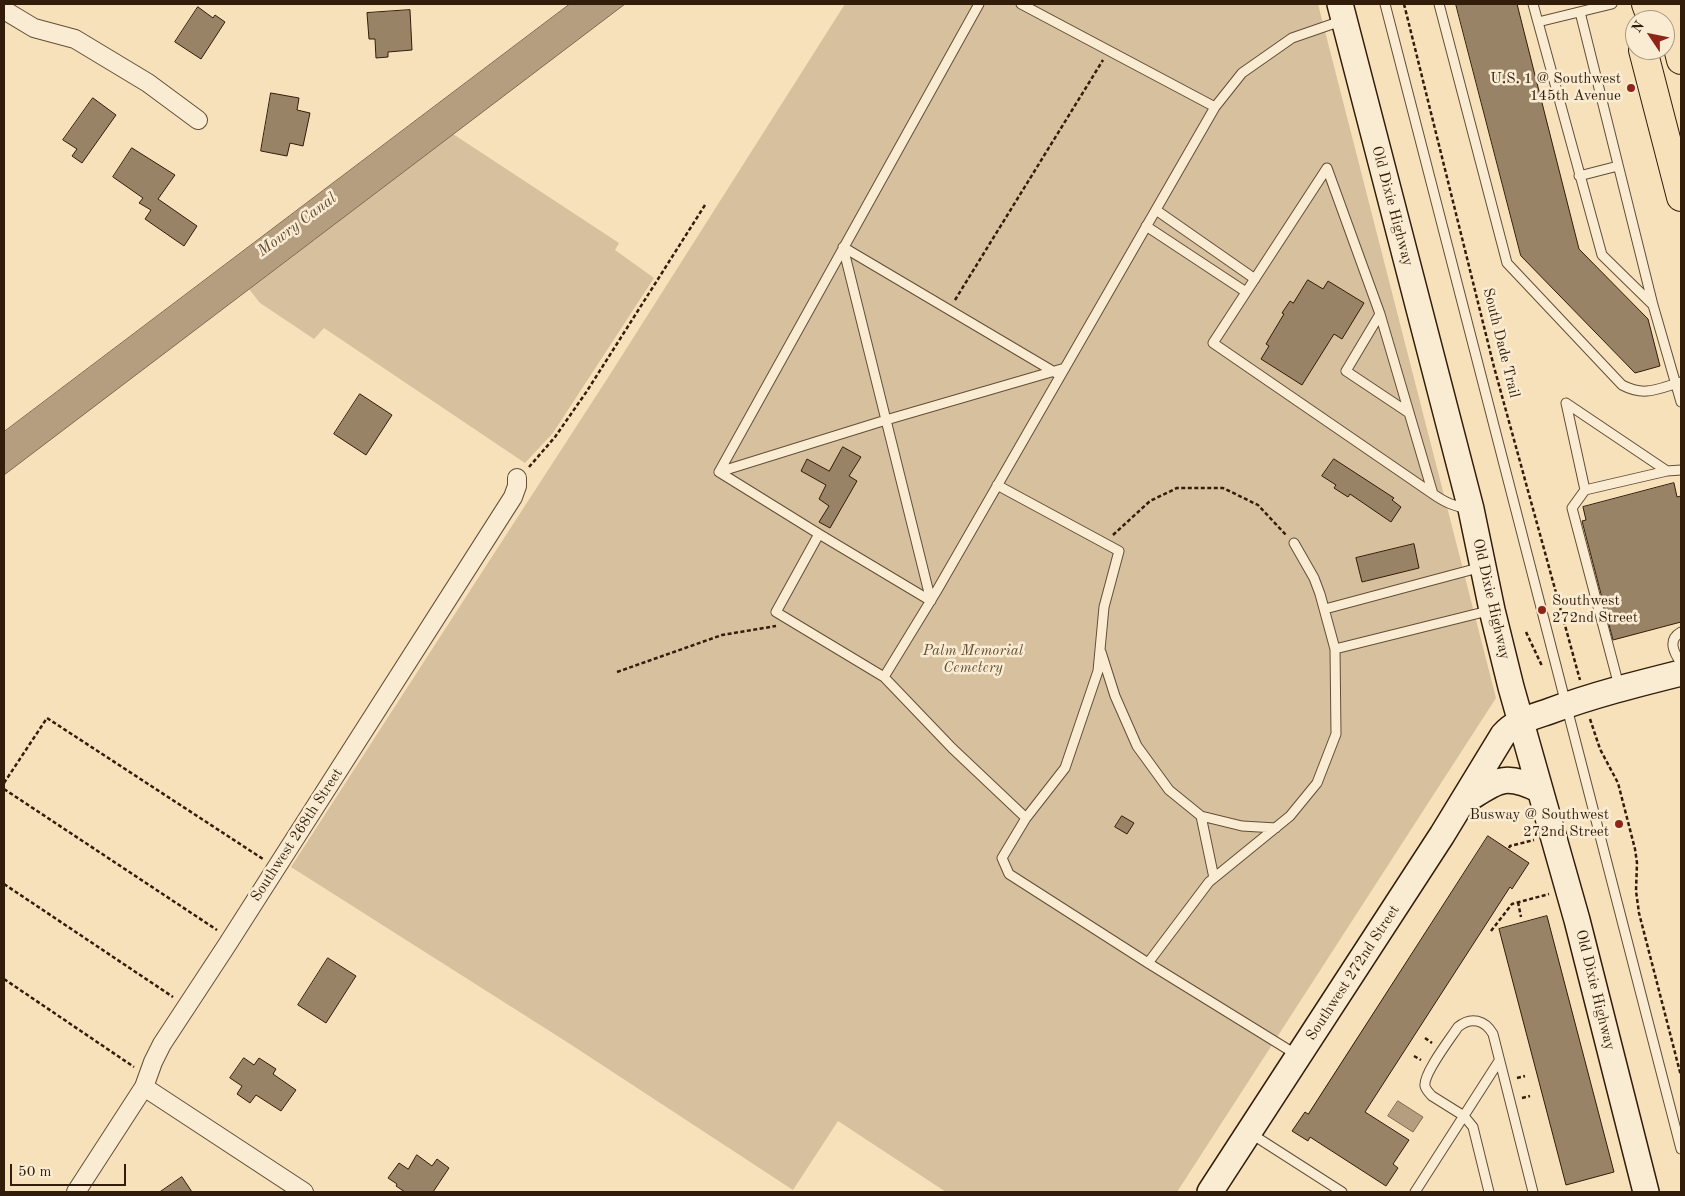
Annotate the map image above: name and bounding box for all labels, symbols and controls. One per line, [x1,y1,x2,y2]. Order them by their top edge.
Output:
north arrow [1625,10,1675,60]
text: N [1630,19,1647,36]
place label: U.S. 1 @ Southwest 145th Avenue [1490,70,1621,105]
marker: U.S. 1 @ Southwest 145th Avenue [1625,82,1637,94]
street label: Old Dixie Highway [1367,144,1417,268]
water label: Mowry Canal [254,189,340,261]
street label: South Dade Trail [1479,286,1523,400]
street label: Old Dixie Highway [1468,537,1514,661]
place label: Southwest 272nd Street [1552,592,1638,627]
marker: Southwest 272nd Street [1536,604,1548,616]
park label: Palm Memorial Cemetery [923,642,1023,677]
street label: Southwest 268th Street [247,765,347,905]
place label: Busway @ Southwest 272nd Street [1469,806,1609,841]
marker: Busway @ Southwest 272nd Street [1613,818,1625,830]
street label: Southwest 272nd Street [1302,902,1404,1044]
street label: Old Dixie Highway [1571,928,1619,1052]
scale bar [12,1154,129,1186]
text: 50 m [18,1165,52,1180]

